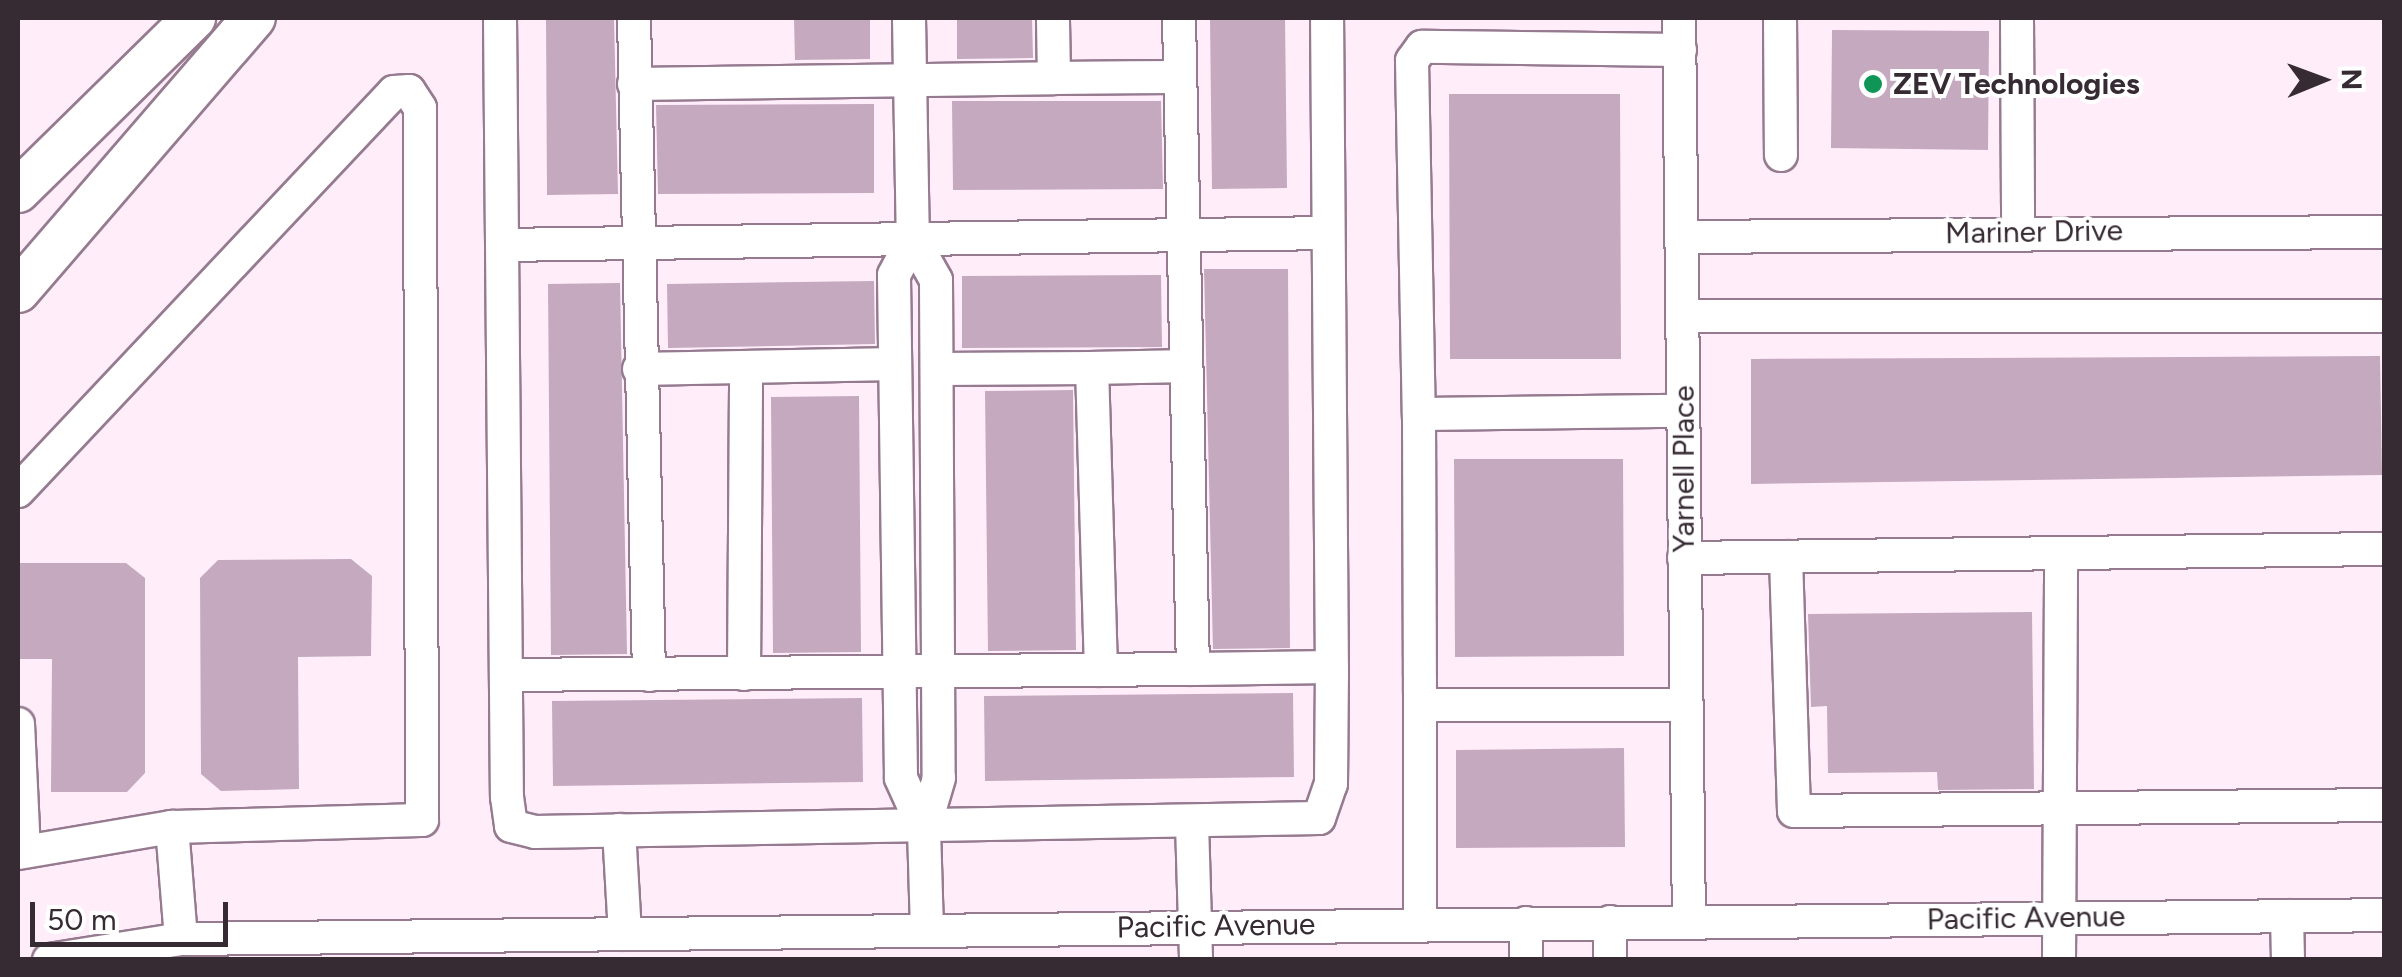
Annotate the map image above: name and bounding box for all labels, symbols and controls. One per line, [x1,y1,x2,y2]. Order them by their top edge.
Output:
north arrow [2272,30,2372,130]
place label: ZEV Technologies [1893,66,2140,102]
text: N [2335,68,2369,91]
marker: ZEV Technologies [1862,73,1884,95]
street label: Mariner Drive [1945,212,2123,252]
street label: Yarnell Place [1666,385,1702,553]
scale bar [35,882,232,944]
street label: Pacific Avenue [1926,898,2126,938]
text: 50 m [47,901,116,938]
street label: Pacific Avenue [1116,906,1316,946]

